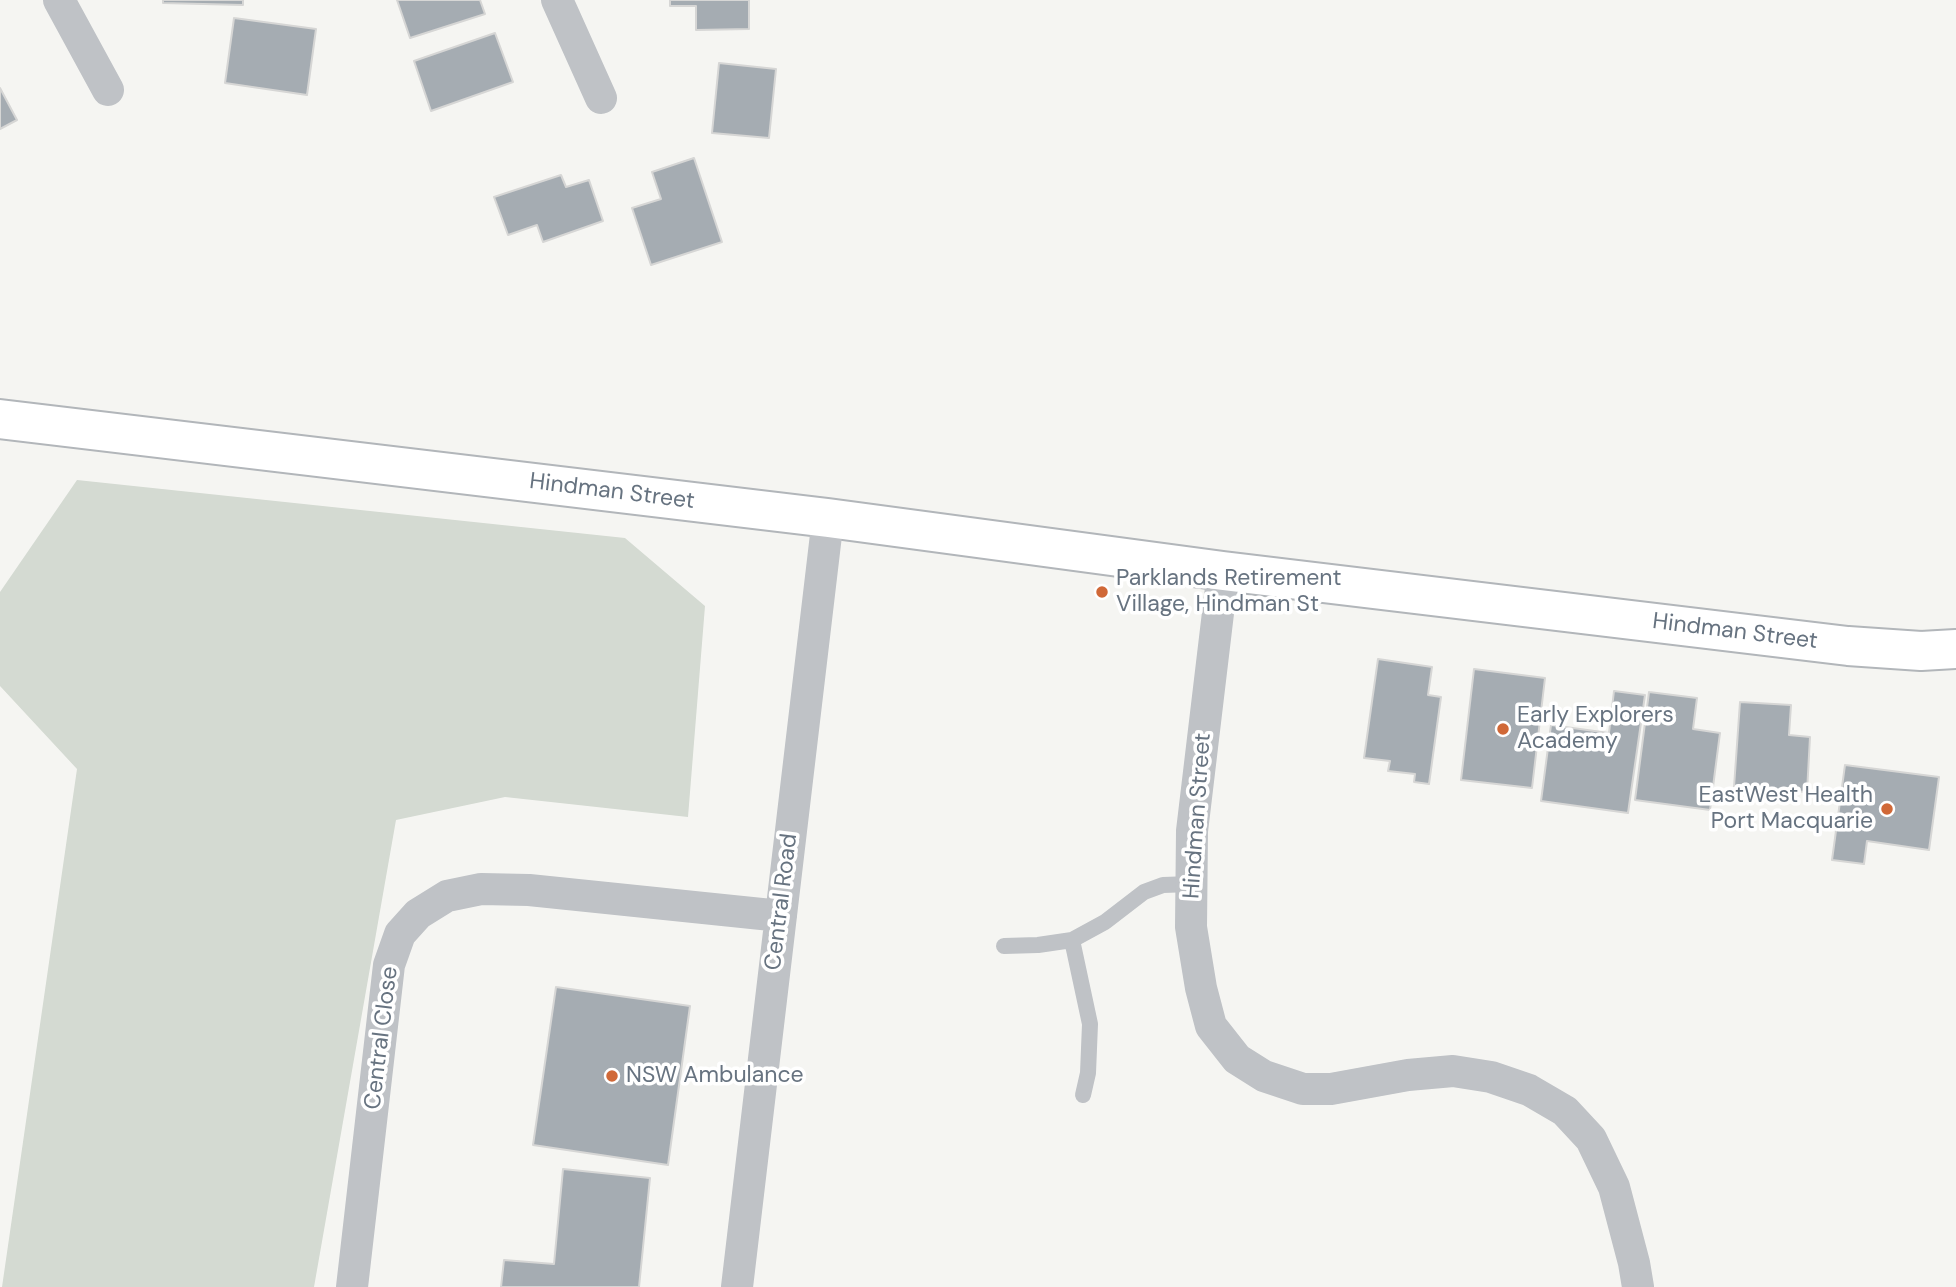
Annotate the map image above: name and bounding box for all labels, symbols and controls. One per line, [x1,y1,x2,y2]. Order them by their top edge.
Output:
street label: Hindman Street [528,468,696,516]
place label: Parklands Retirement Village, Hindman St [1116,565,1341,619]
marker: Parklands Retirement Village, Hindman St [1094,584,1110,600]
street label: Hindman Street [1651,608,1819,656]
place label: Early Explorers Academy [1517,702,1674,756]
marker: Early Explorers Academy [1495,721,1511,737]
street label: Hindman Street [1178,732,1218,900]
place label: EastWest Health Port Macquarie [1698,782,1873,836]
marker: EastWest Health Port Macquarie [1879,801,1895,817]
street label: Central Road [760,832,804,972]
street label: Central Close [360,965,404,1111]
place label: NSW Ambulance [626,1062,804,1090]
marker: NSW Ambulance [604,1068,620,1084]

